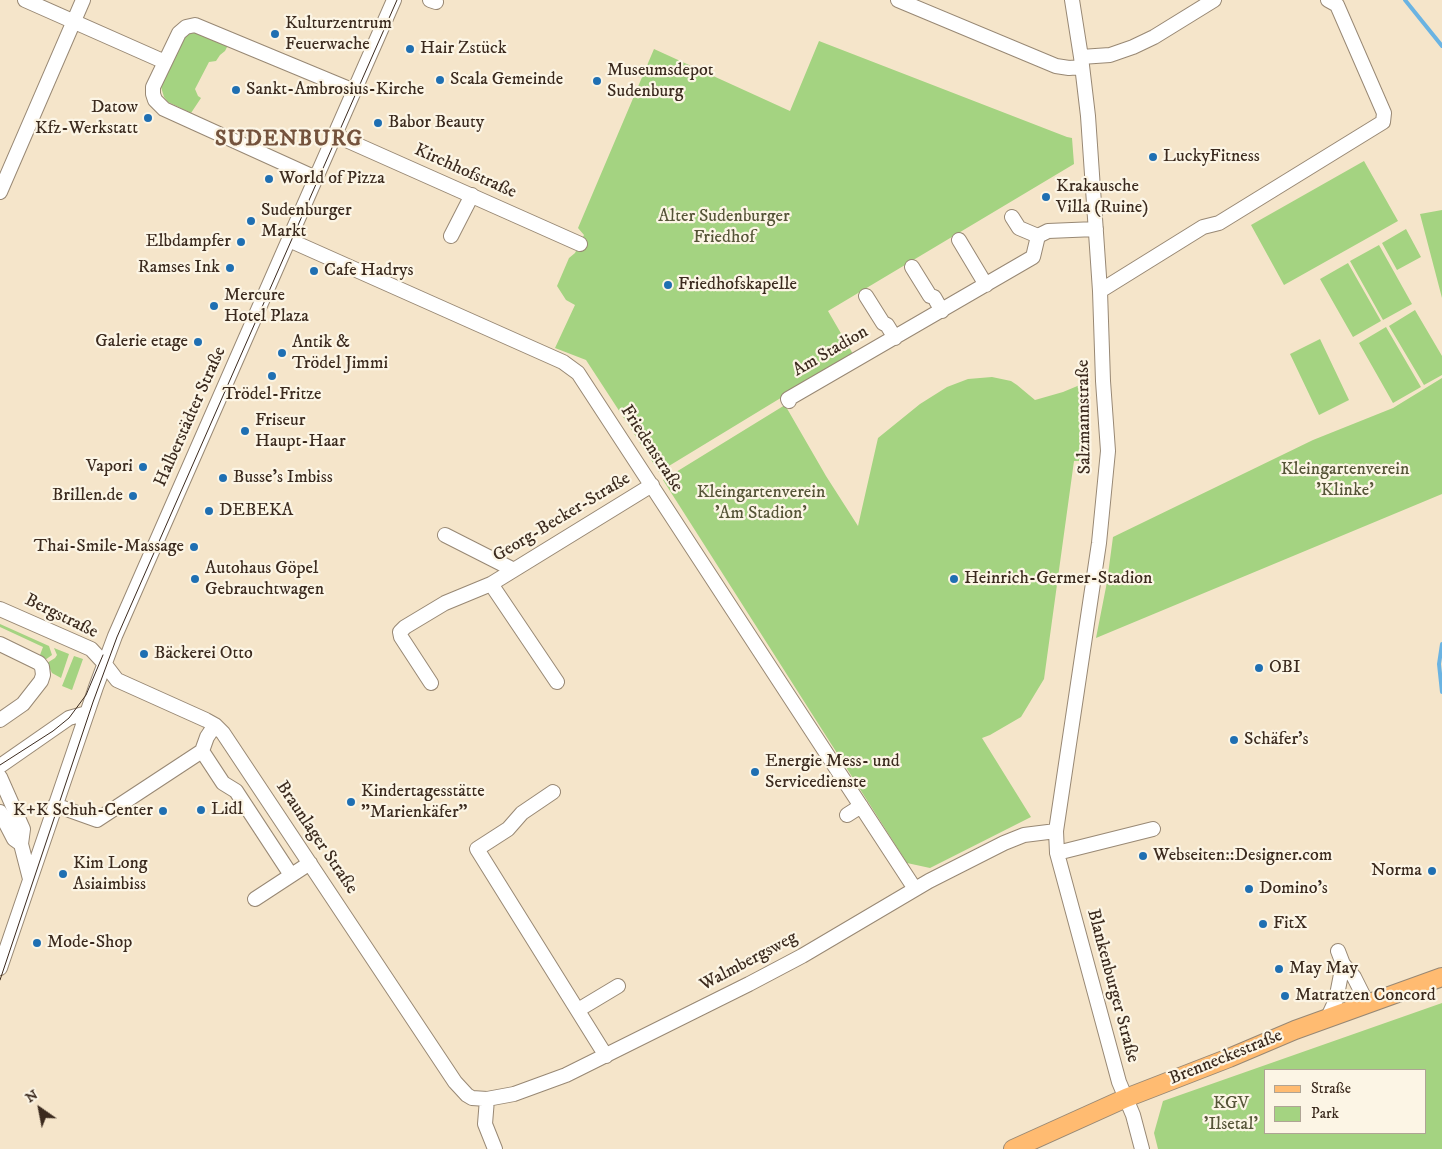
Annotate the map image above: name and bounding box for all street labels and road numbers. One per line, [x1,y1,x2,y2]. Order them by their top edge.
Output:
street label: Kirchhofstraße [411,140,519,204]
street label: Am Stadion [789,322,873,382]
street label: Halberstädter Straße [150,344,232,490]
street label: Salzmannstraße [1073,359,1097,475]
street label: Friedenstraße [615,402,687,496]
street label: Georg-Becker-Straße [489,469,635,567]
street label: Bergstraße [21,590,101,644]
street label: Braunlager Straße [270,777,362,899]
street label: Blankenburger Straße [1081,907,1143,1065]
street label: Walmbergsweg [697,927,801,997]
street label: Brenneckestraße [1166,1025,1286,1091]

